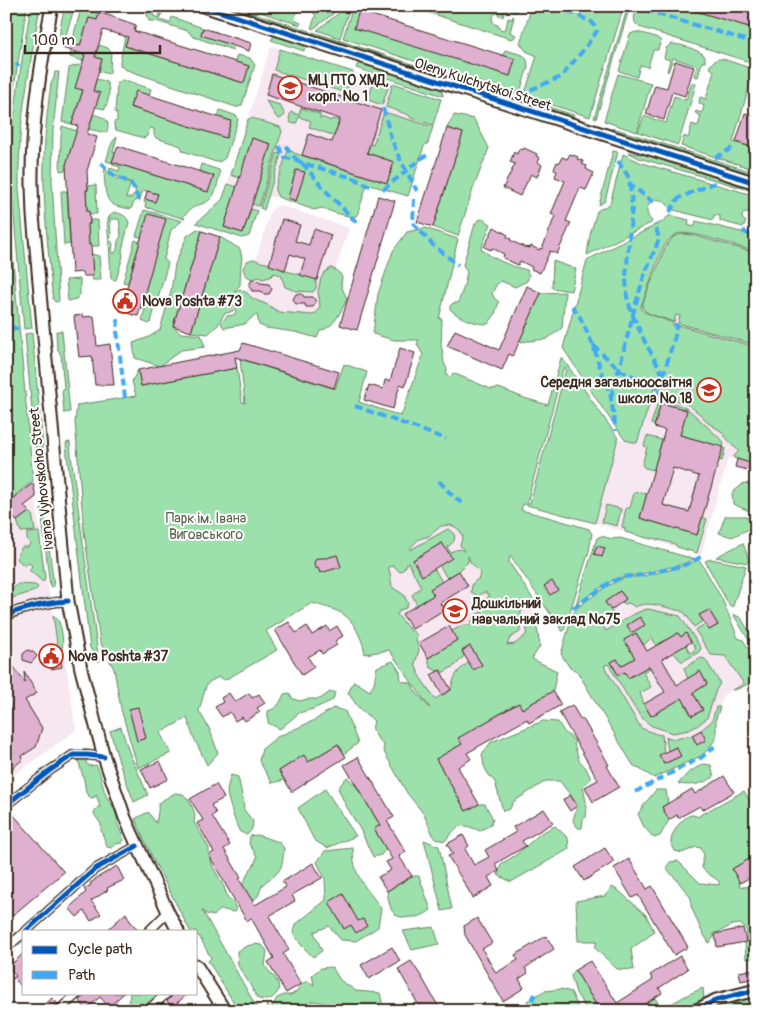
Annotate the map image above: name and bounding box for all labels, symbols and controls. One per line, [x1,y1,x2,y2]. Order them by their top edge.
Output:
scale bar [25,22,160,54]
text: 100 m [32,31,75,50]
street label: Oleny Kulchytskoi Street [412,54,554,115]
place label: МЦ ПТО ХМД, корп. № 1 [308,72,389,105]
school or university icon: МЦ ПТО ХМД, корп. № 1 [277,75,303,101]
public building icon: Nova Poshta #73 [112,288,138,314]
place label: Nova Poshta #73 [142,293,242,310]
place label: Середня загальноосвітня школа № 18 [541,374,692,407]
school or university icon: Середня загальноосвітня школа № 18 [696,377,722,403]
street label: Ivana Vyhovskoho Street [26,406,57,551]
park label: Парк ім. Івана Виговського [166,510,246,543]
place label: Дошкільний навчальний заклад №75 [471,595,621,628]
school or university icon: Дошкільний навчальний заклад №75 [442,598,468,624]
public building icon: Nova Poshta #37 [38,643,64,669]
place label: Nova Poshta #37 [68,648,169,665]
legend [22,930,198,994]
text: Cycle path [68,940,132,959]
text: Path [68,966,95,985]

